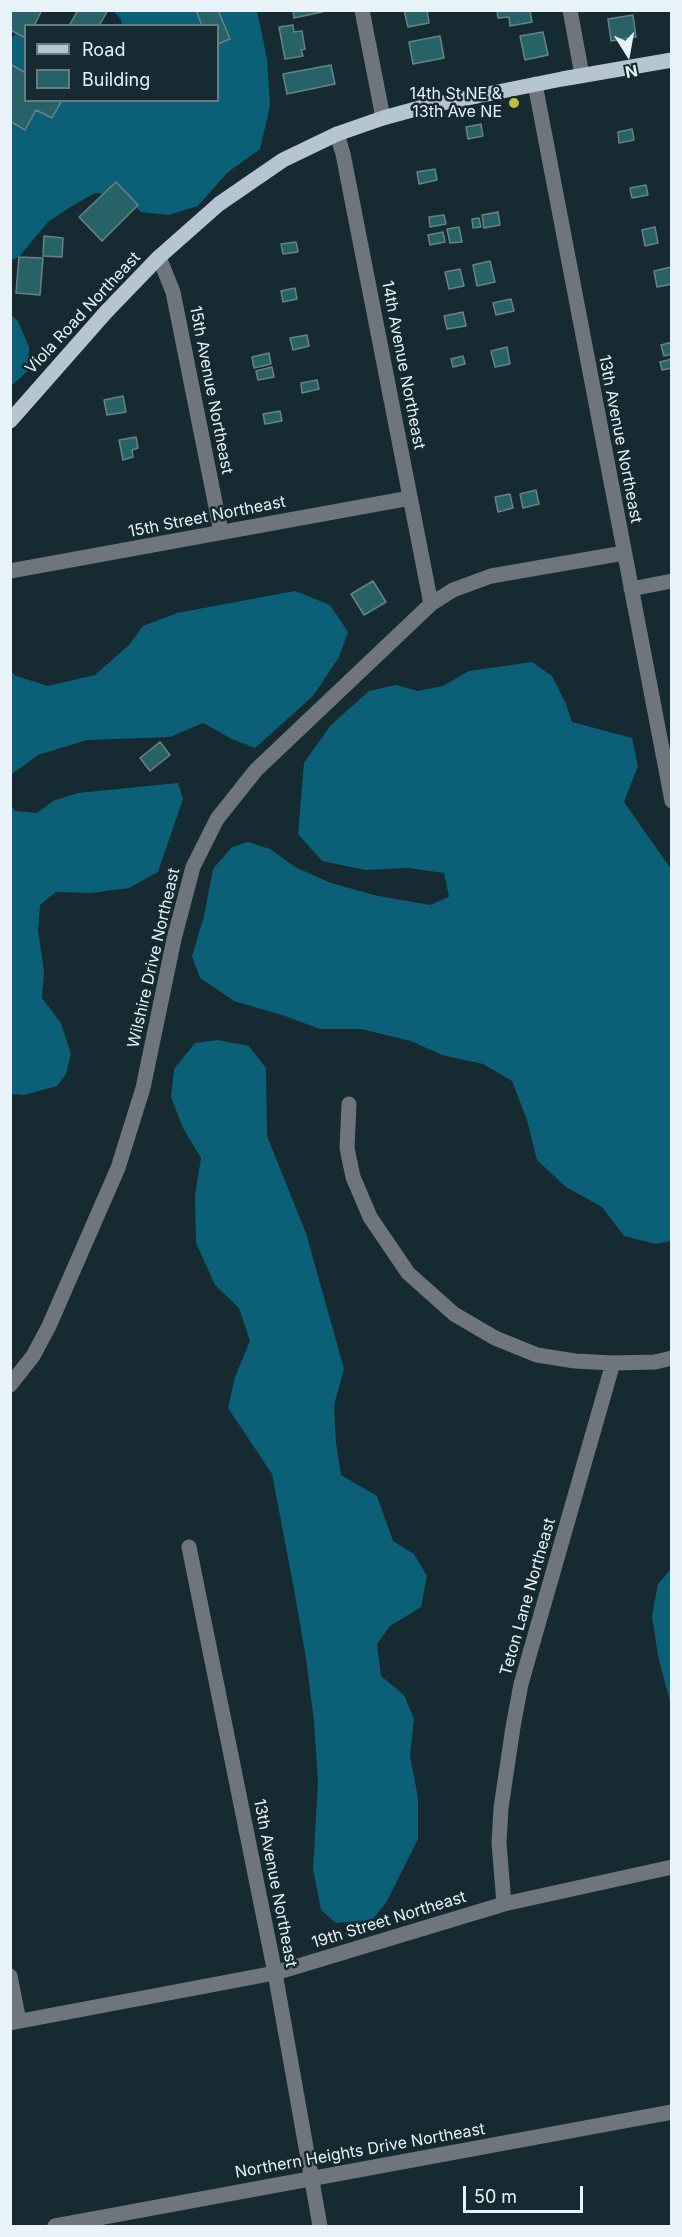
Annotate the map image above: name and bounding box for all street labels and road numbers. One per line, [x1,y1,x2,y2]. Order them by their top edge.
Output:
street label: Viola Road Northeast [22,248,144,378]
street label: 14th Avenue Northeast [377,279,429,451]
street label: 15th Avenue Northeast [185,304,237,476]
street label: 13th Avenue Northeast [594,353,646,525]
street label: 15th Street Northeast [127,492,287,542]
street label: Wilshire Drive Northeast [124,866,184,1050]
street label: Teton Lane Northeast [496,1516,560,1678]
street label: 13th Avenue Northeast [249,1797,301,1969]
street label: 19th Street Northeast [310,1887,468,1953]
street label: Northern Heights Drive Northeast [233,2120,487,2182]

